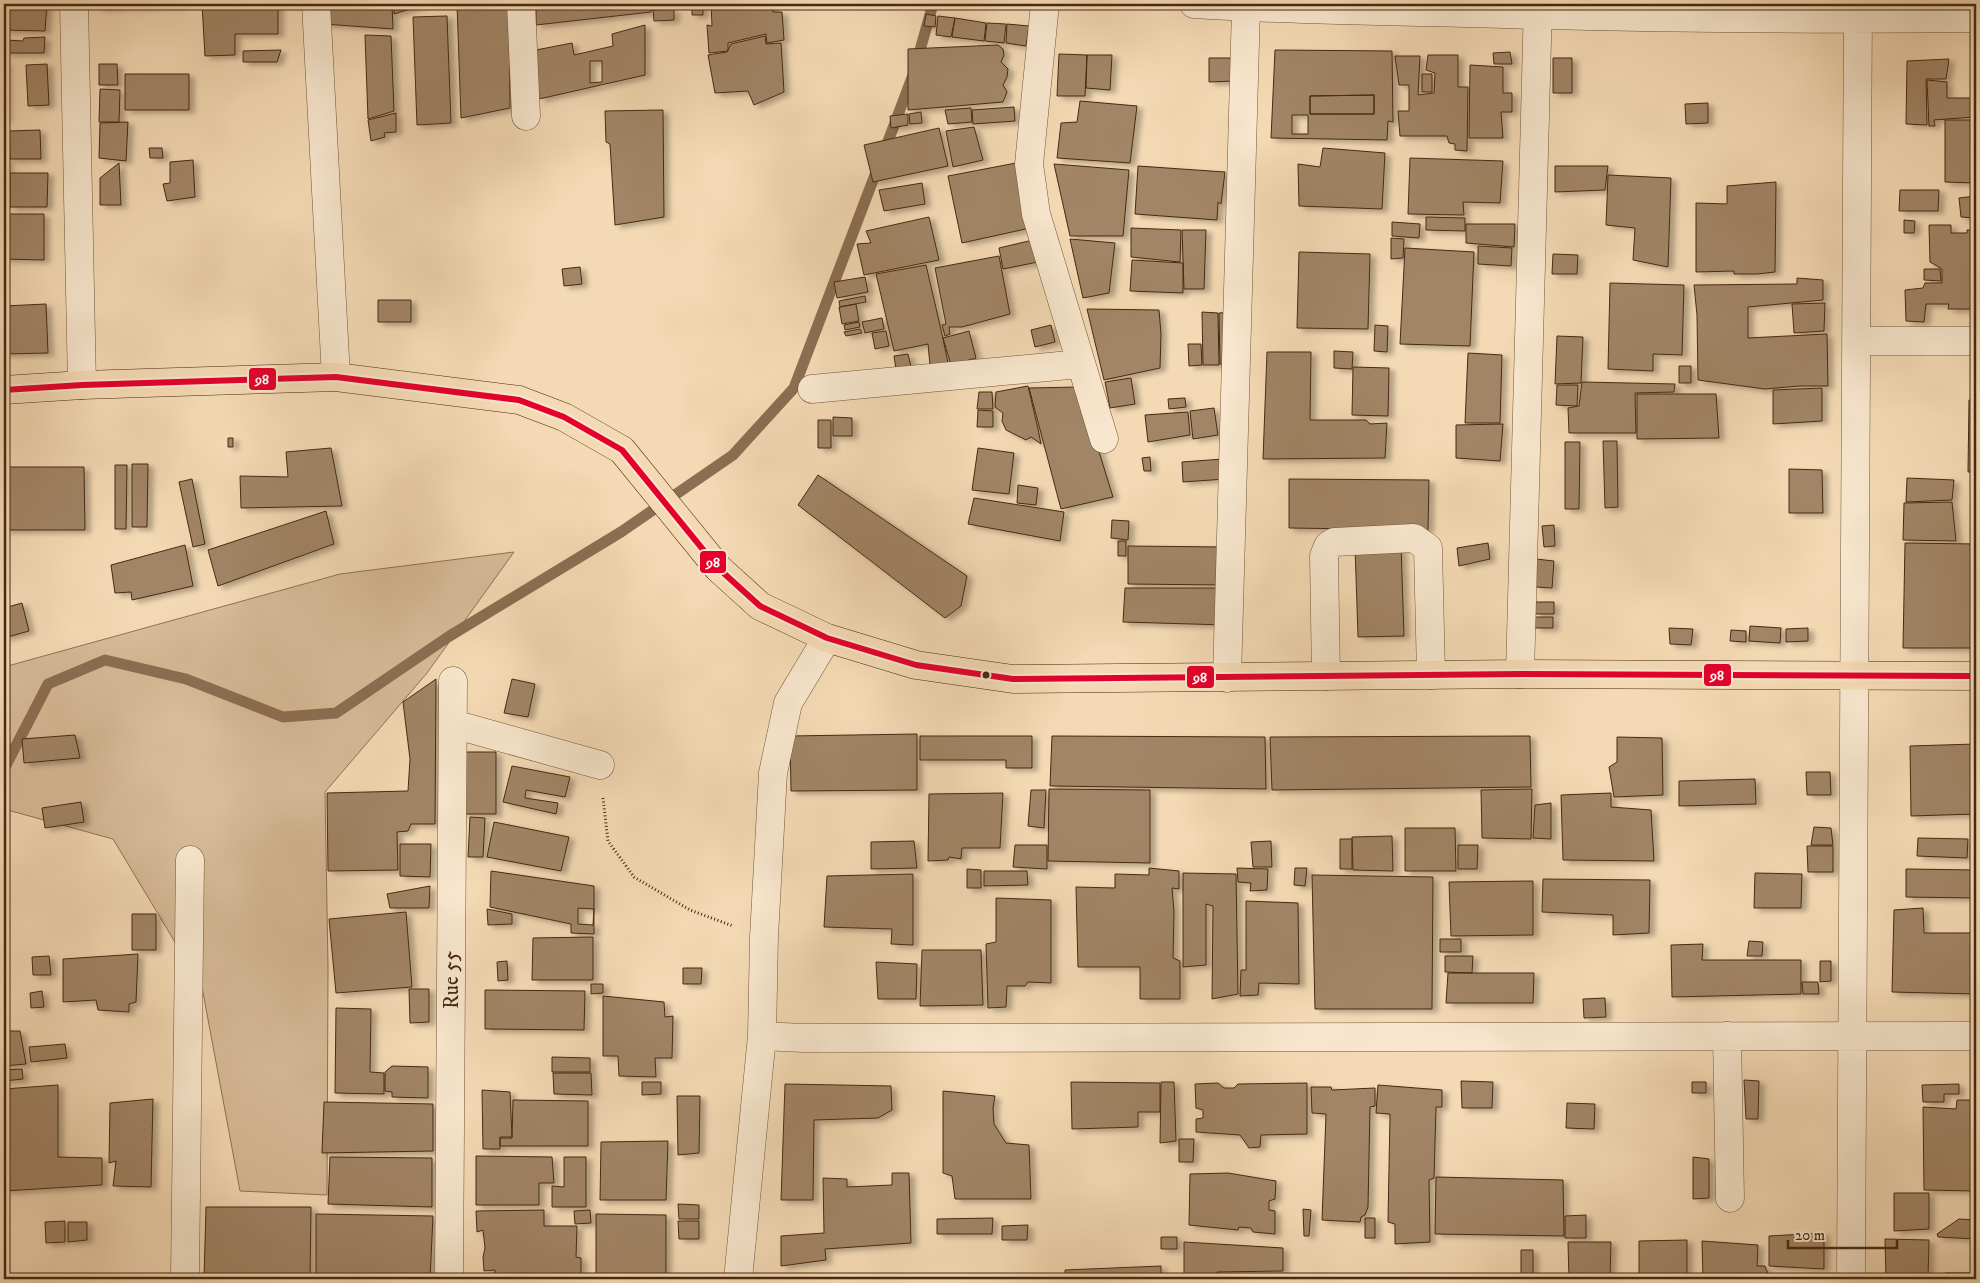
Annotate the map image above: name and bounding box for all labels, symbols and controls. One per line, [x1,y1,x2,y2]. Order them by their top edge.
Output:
line badge: 98 [248,367,277,391]
text: 98 [254,371,269,389]
line badge: 98 [699,550,727,574]
text: 98 [705,554,720,572]
line badge: 98 [1703,663,1732,687]
line badge: 98 [1186,665,1215,689]
text: 98 [1709,667,1724,685]
text: 98 [1192,669,1207,687]
unlabelled marker [981,670,991,680]
street label: Rue 55 [439,951,465,1009]
scale bar [1788,1218,1896,1250]
text: 20 m [1795,1226,1825,1245]

